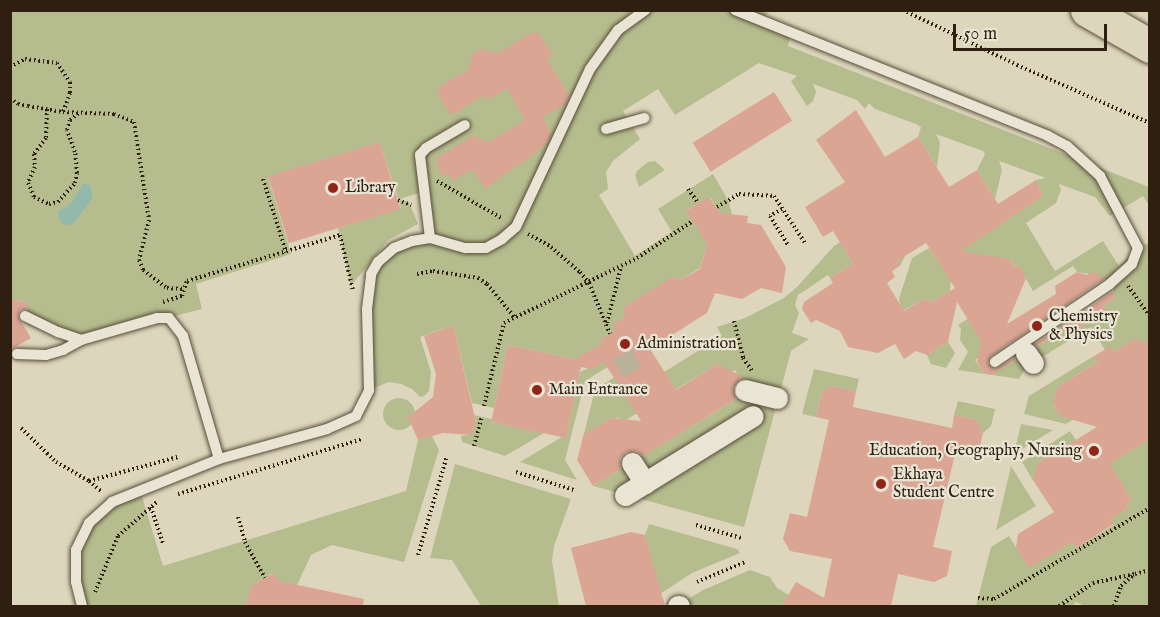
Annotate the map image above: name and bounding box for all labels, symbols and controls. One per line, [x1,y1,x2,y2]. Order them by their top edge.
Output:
scale bar [956,12,1110,50]
text: 50 m [964,23,997,46]
place label: Library [345,178,396,198]
marker: Library [326,181,340,195]
place label: Chemistry & Physics [1049,307,1118,345]
marker: Chemistry & Physics [1030,319,1044,333]
place label: Administration [637,334,736,354]
marker: Administration [618,337,632,351]
place label: Main Entrance [549,380,648,400]
marker: Main Entrance [530,383,544,397]
place label: Education, Geography, Nursing [869,441,1082,461]
marker: Education, Geography, Nursing [1087,444,1101,458]
place label: Ekhaya Student Centre [893,465,994,503]
marker: Ekhaya Student Centre [874,477,888,491]

